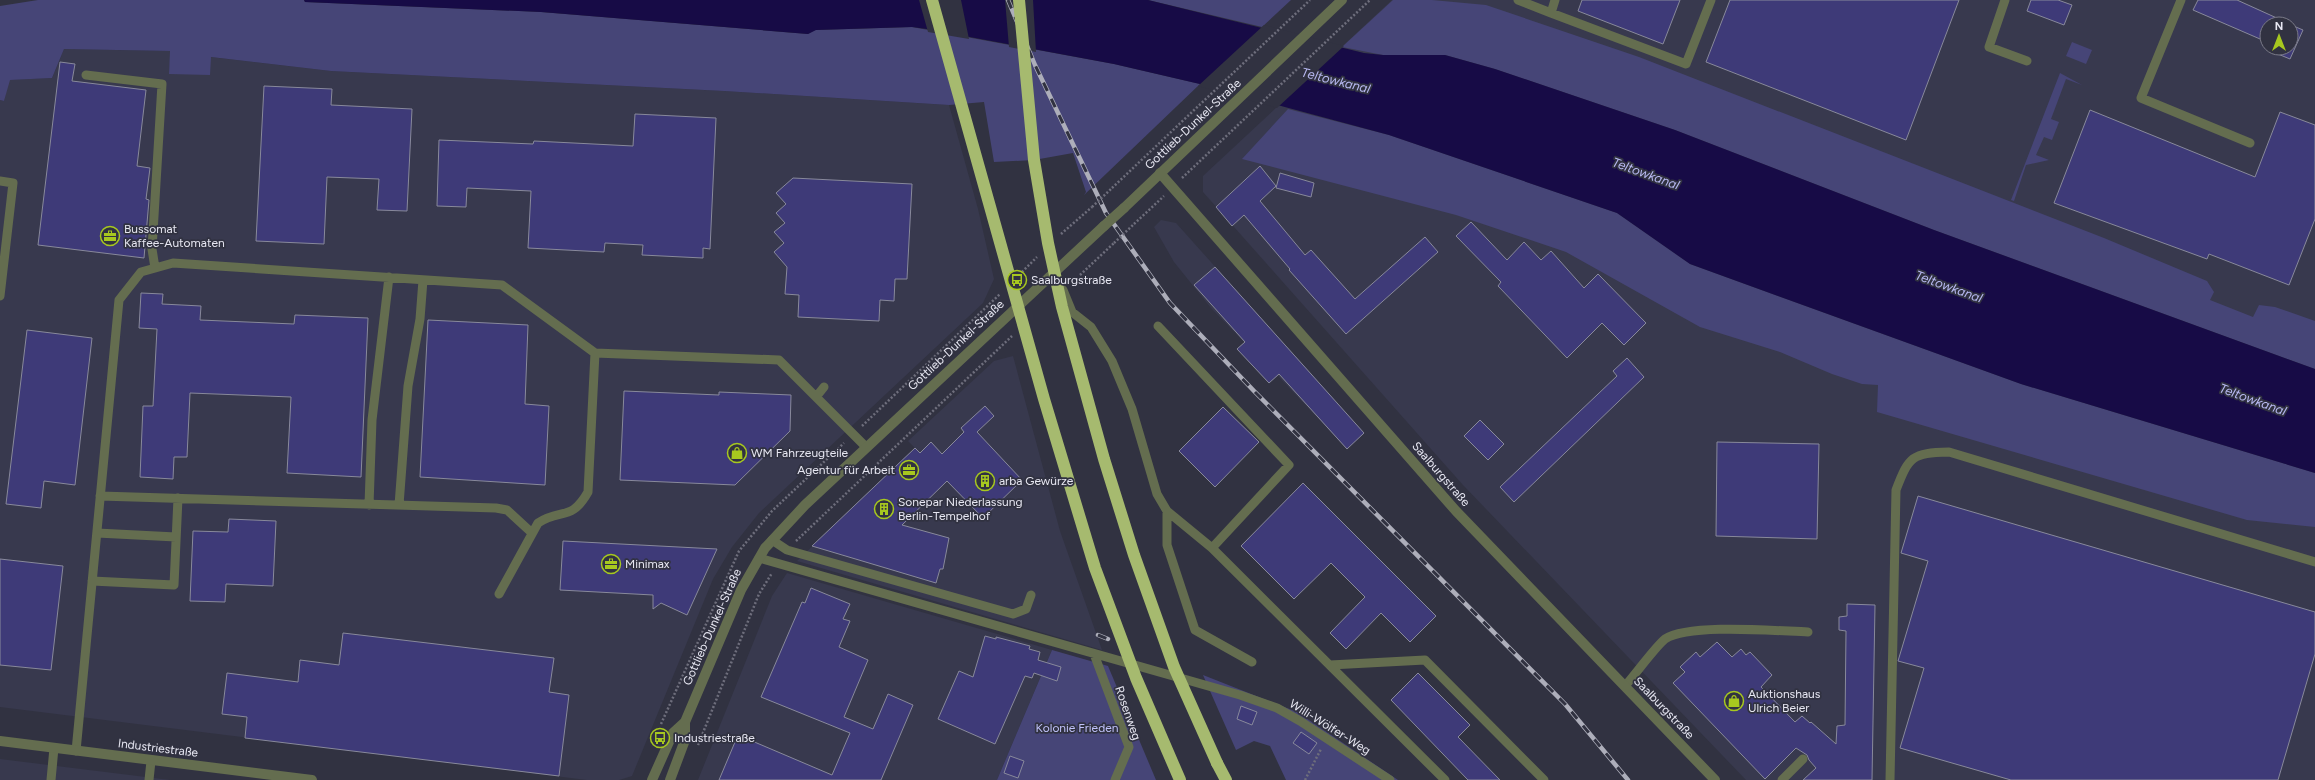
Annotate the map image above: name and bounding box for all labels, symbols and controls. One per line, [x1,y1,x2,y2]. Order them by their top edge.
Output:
north arrow [2259,16,2299,56]
text: N [2275,20,2283,33]
water label: Teltowkanal [1300,65,1372,96]
street label: Gottlieb-Dunkel-Straße [1142,76,1244,172]
water label: Teltowkanal [1610,154,1682,193]
place label: Bussomat Kaffee-Automaten [124,222,225,250]
office icon: Bussomat Kaffee-Automaten [99,225,121,247]
water label: Teltowkanal [1913,267,1985,306]
bus stop icon: Saalburgstraße [1006,269,1028,291]
place label: Saalburgstraße [1031,273,1112,287]
street label: Gottlieb-Dunkel-Straße [905,297,1007,393]
water label: Teltowkanal [2217,380,2289,419]
street label: Saalburgstraße [1409,439,1473,509]
shop icon: WM Fahrzeugteile [726,442,748,464]
place label: WM Fahrzeugteile [751,446,849,460]
office icon: Agentur für Arbeit [898,459,920,481]
place label: Agentur für Arbeit [797,463,895,477]
building icon: arba Gewürze [974,470,996,492]
place label: arba Gewürze [999,474,1074,488]
place label: Sonepar Niederlassung Berlin-Tempelhof [898,495,1022,523]
building icon: Sonepar Niederlassung Berlin-Tempelhof [873,498,895,520]
office icon: Minimax [600,553,622,575]
place label: Minimax [625,557,670,571]
street label: Gottlieb-Dunkel-Straße [680,566,744,687]
street label: Saalburgstraße [1631,674,1697,742]
street label: Rosenweg [1112,684,1144,742]
place label: Auktionshaus Ulrich Beier [1748,687,1821,715]
shop icon: Auktionshaus Ulrich Beier [1723,690,1745,712]
street label: Willi-Wölfer-Weg [1287,697,1373,757]
park label: Kolonie Frieden [1036,721,1119,735]
bus stop icon: Industriestraße [649,727,671,749]
place label: Industriestraße [674,731,755,745]
street label: Industriestraße [117,736,199,760]

